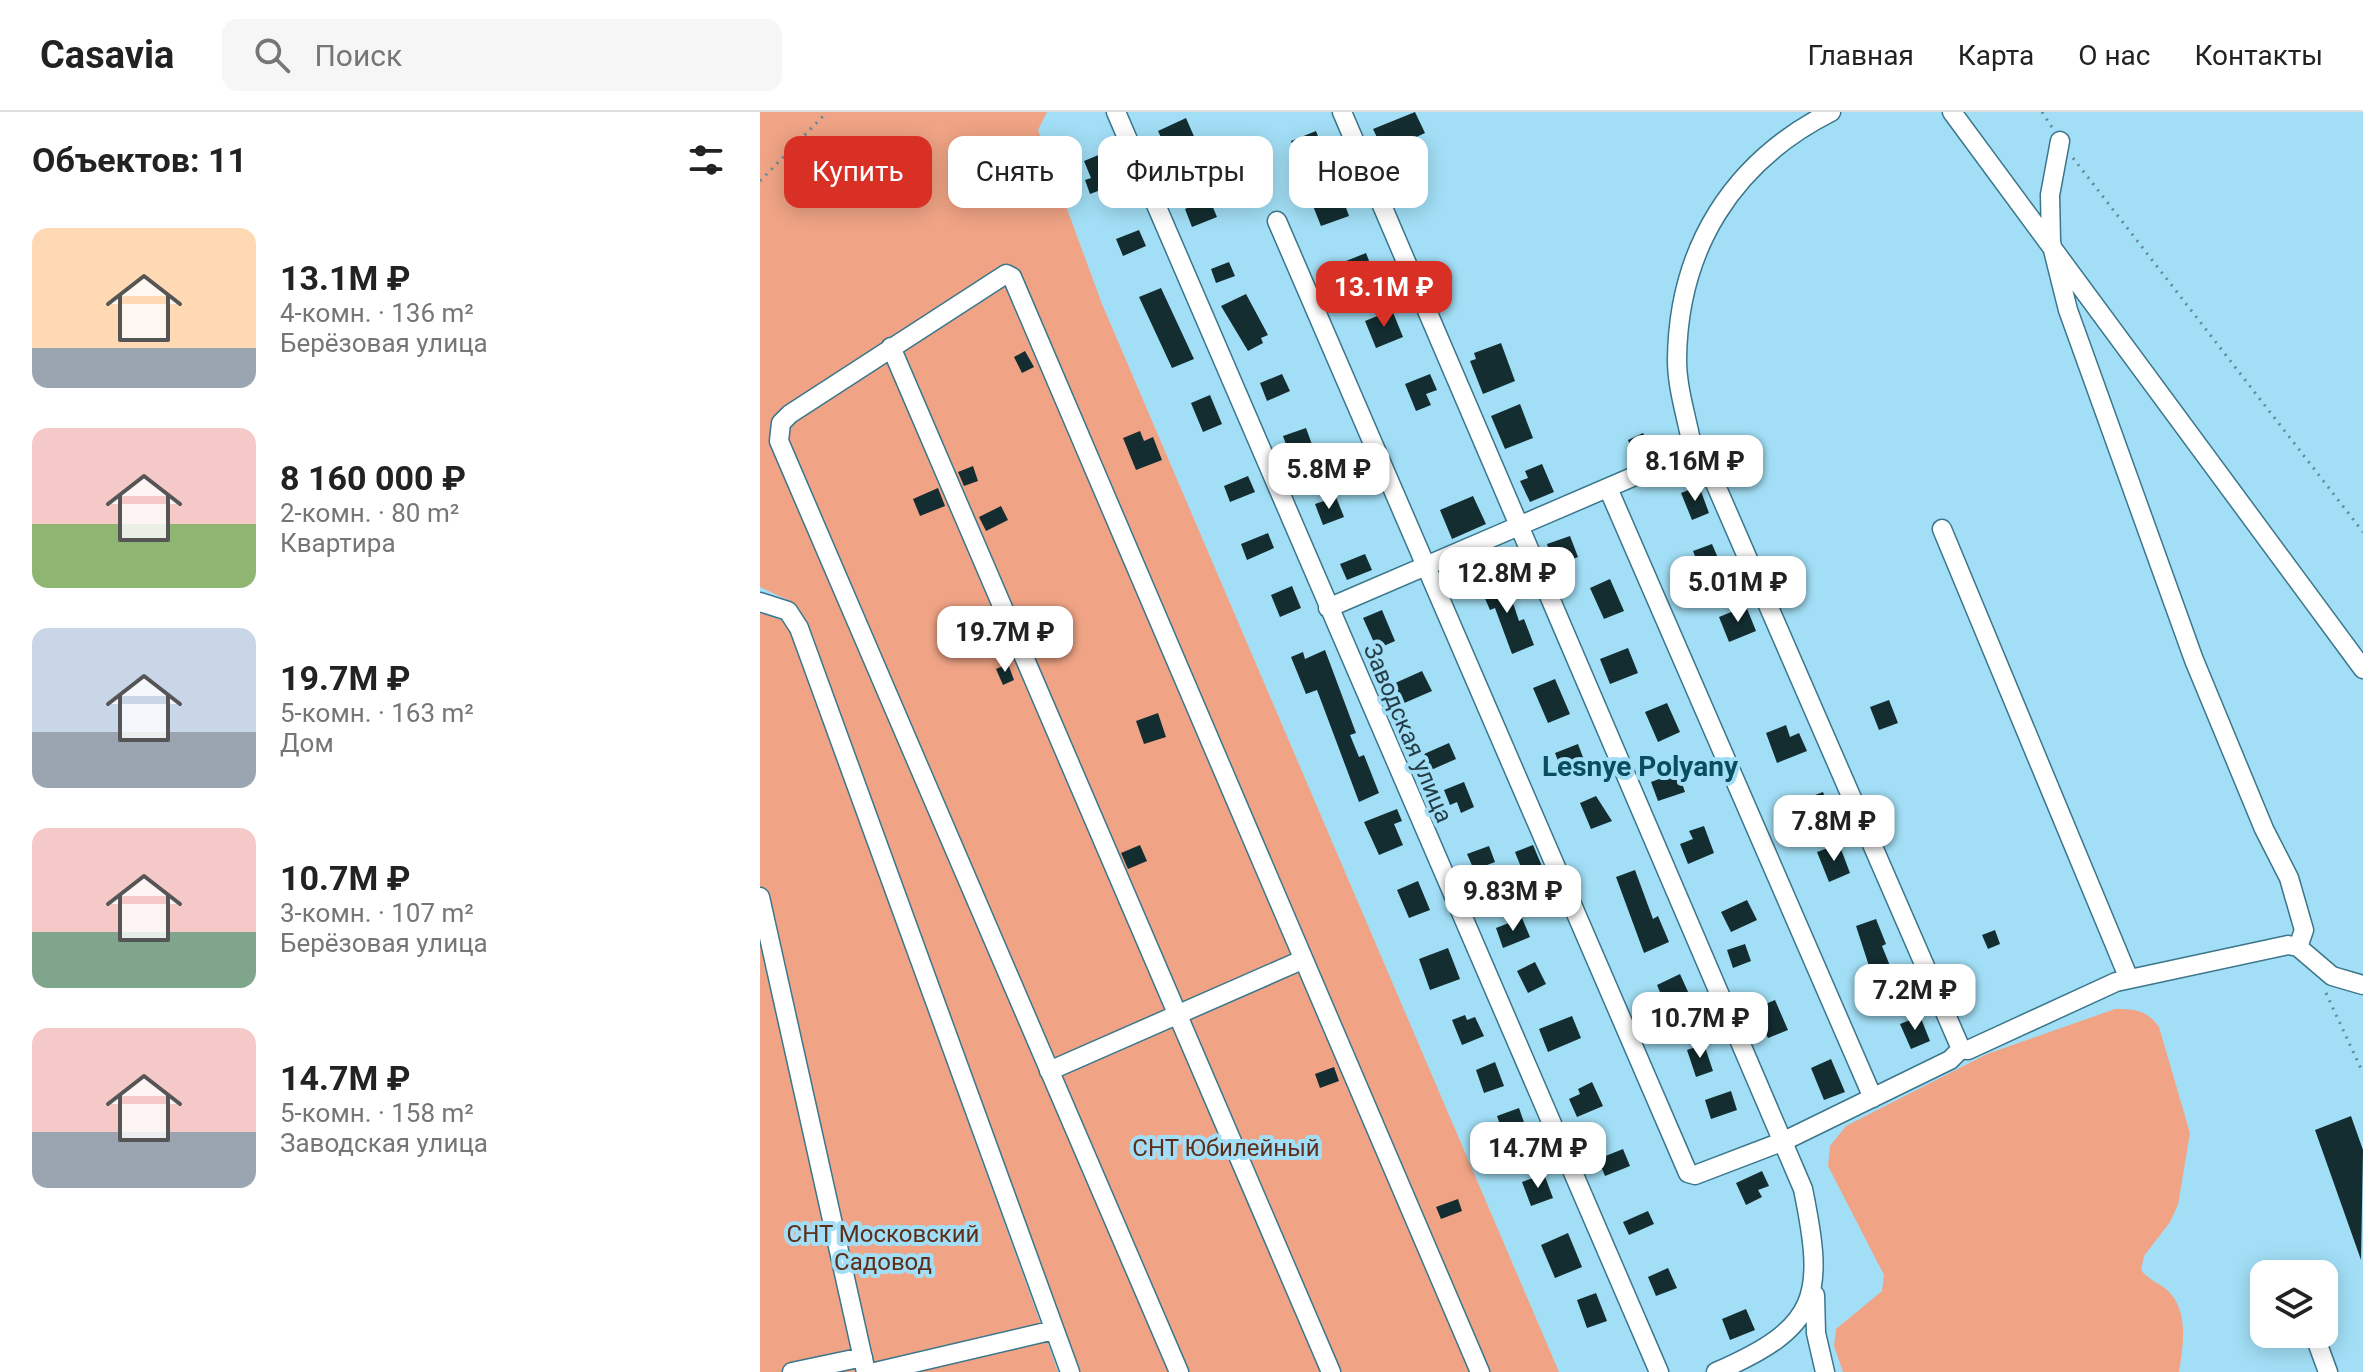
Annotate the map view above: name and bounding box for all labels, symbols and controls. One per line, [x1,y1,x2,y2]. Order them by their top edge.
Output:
search box [222,19,782,91]
text: Casavia [40,33,174,77]
icon: search [250,33,294,77]
text: Поиск [314,38,402,73]
text: Главная [1807,39,1914,72]
text: Карта [1958,39,2034,72]
text: О нас [2078,39,2150,72]
text: Контакты [2194,39,2323,72]
chip: Купить [784,136,932,208]
chip: Снять [948,136,1082,208]
chip: Фильтры [1098,136,1273,208]
chip: Новое [1289,136,1428,208]
icon: filters [684,138,728,182]
text: Объектов: 11 [32,140,247,180]
text: 13.1M ₽ [280,258,411,298]
icon: home [96,260,192,356]
pin: 13.1M ₽ [1310,261,1458,329]
text: 13.1M ₽ [1334,272,1434,302]
text: 4-комн. · 136 m² [280,298,474,328]
text: Берёзовая улица [280,328,488,358]
pin: 8.16M ₽ [1621,435,1769,503]
pin: 5.8M ₽ [1264,443,1394,511]
text: 8.16M ₽ [1645,446,1745,476]
text: 5.8M ₽ [1287,454,1371,484]
text: 8 160 000 ₽ [280,458,466,498]
icon: home [96,460,192,556]
text: 2-комн. · 80 m² [280,498,459,528]
text: Квартира [280,528,396,558]
pin: 12.8M ₽ [1433,547,1581,615]
pin: 5.01M ₽ [1664,556,1812,624]
text: 12.8M ₽ [1457,558,1557,588]
text: 5.01M ₽ [1688,567,1788,597]
pin: 19.7M ₽ [931,606,1079,674]
text: 19.7M ₽ [955,617,1055,647]
street label: Заводская улица [1358,639,1458,827]
text: 19.7M ₽ [280,658,411,698]
icon: home [96,660,192,756]
text: 5-комн. · 163 m² [280,698,474,728]
text: Дом [280,728,334,758]
district label: Lesnye Polyany [1542,750,1739,783]
pin: 7.8M ₽ [1769,795,1899,863]
text: 7.8M ₽ [1792,806,1876,836]
text: 10.7M ₽ [280,858,411,898]
icon: home [96,860,192,956]
pin: 9.83M ₽ [1439,865,1587,933]
text: 9.83M ₽ [1463,876,1563,906]
text: 3-комн. · 107 m² [280,898,474,928]
text: Берёзовая улица [280,928,488,958]
pin: 7.2M ₽ [1850,964,1980,1032]
text: 7.2M ₽ [1873,975,1957,1005]
pin: 10.7M ₽ [1626,992,1774,1060]
text: 10.7M ₽ [1650,1003,1750,1033]
text: 14.7M ₽ [280,1058,411,1098]
icon: home [96,1060,192,1156]
text: 5-комн. · 158 m² [280,1098,474,1128]
pin: 14.7M ₽ [1464,1122,1612,1190]
text: Заводская улица [280,1128,488,1158]
text: 14.7M ₽ [1488,1133,1588,1163]
park label: СНТ Юбилейный [1132,1134,1320,1162]
park label: СНТ Московский Садовод [787,1220,979,1276]
map controls [2250,1260,2338,1348]
button: layers [2250,1260,2338,1348]

